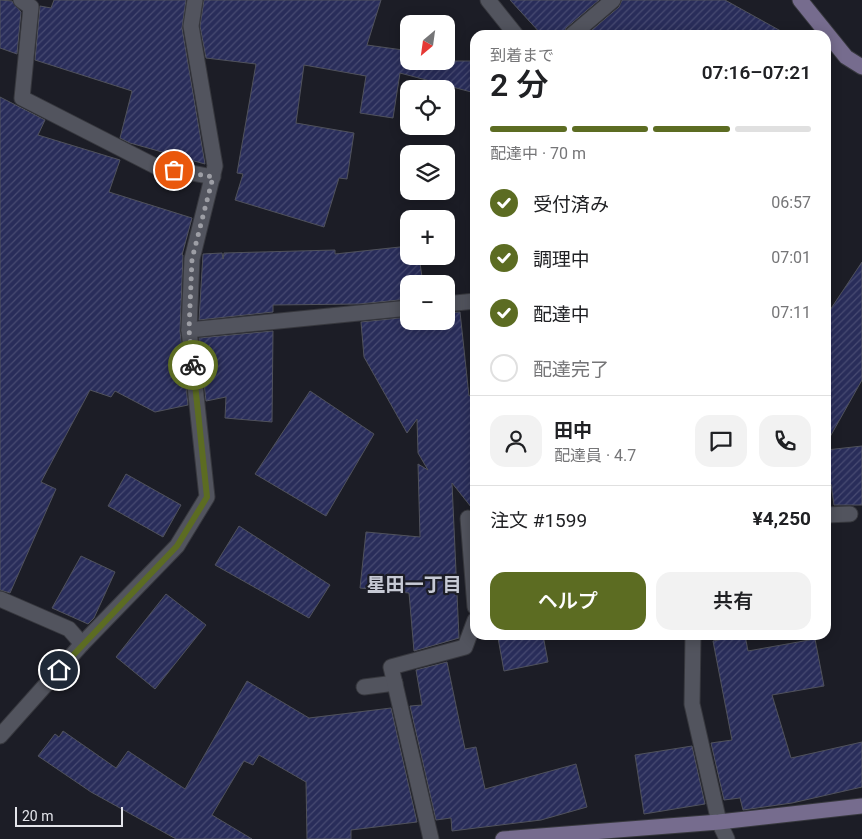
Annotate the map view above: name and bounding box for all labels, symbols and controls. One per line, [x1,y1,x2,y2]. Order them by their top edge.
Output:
north arrow [400,15,455,70]
map controls [400,15,455,330]
text: 到着まで [490,46,554,65]
text: 07:16–07:21 [702,61,811,84]
text: 2 分 [490,66,548,104]
button: locate [400,80,455,135]
text: 配達中 · 70 m [490,144,586,163]
button: layers [400,145,455,200]
pin [153,149,195,191]
icon: bag [160,156,188,184]
icon: check [490,189,518,217]
text: 受付済み [533,193,609,216]
text: 06:57 [771,193,811,212]
button: + [400,210,455,265]
icon: check [490,244,518,272]
text: 調理中 [533,248,590,271]
text: 07:01 [771,248,811,267]
button: − [400,275,455,330]
icon: check [490,299,518,327]
text: 配達中 [533,303,590,326]
text: 07:11 [771,303,811,322]
courier [168,340,218,390]
icon: bike [179,351,207,379]
text: 配達完了 [533,358,609,381]
button: person [490,415,542,467]
button: chat [695,415,747,467]
button: phone [759,415,811,467]
text: 田中 [554,419,592,442]
text: 配達員 · 4.7 [554,446,636,465]
text: ¥4,250 [753,507,811,530]
text: 注文 #1599 [490,509,587,532]
button: ヘルプ [490,572,646,630]
button: 共有 [656,572,811,630]
district label: 星田一丁目 [366,573,462,596]
pin [38,649,80,691]
icon: home [45,656,73,684]
scale bar [15,804,122,827]
text: 20 m [22,808,54,824]

